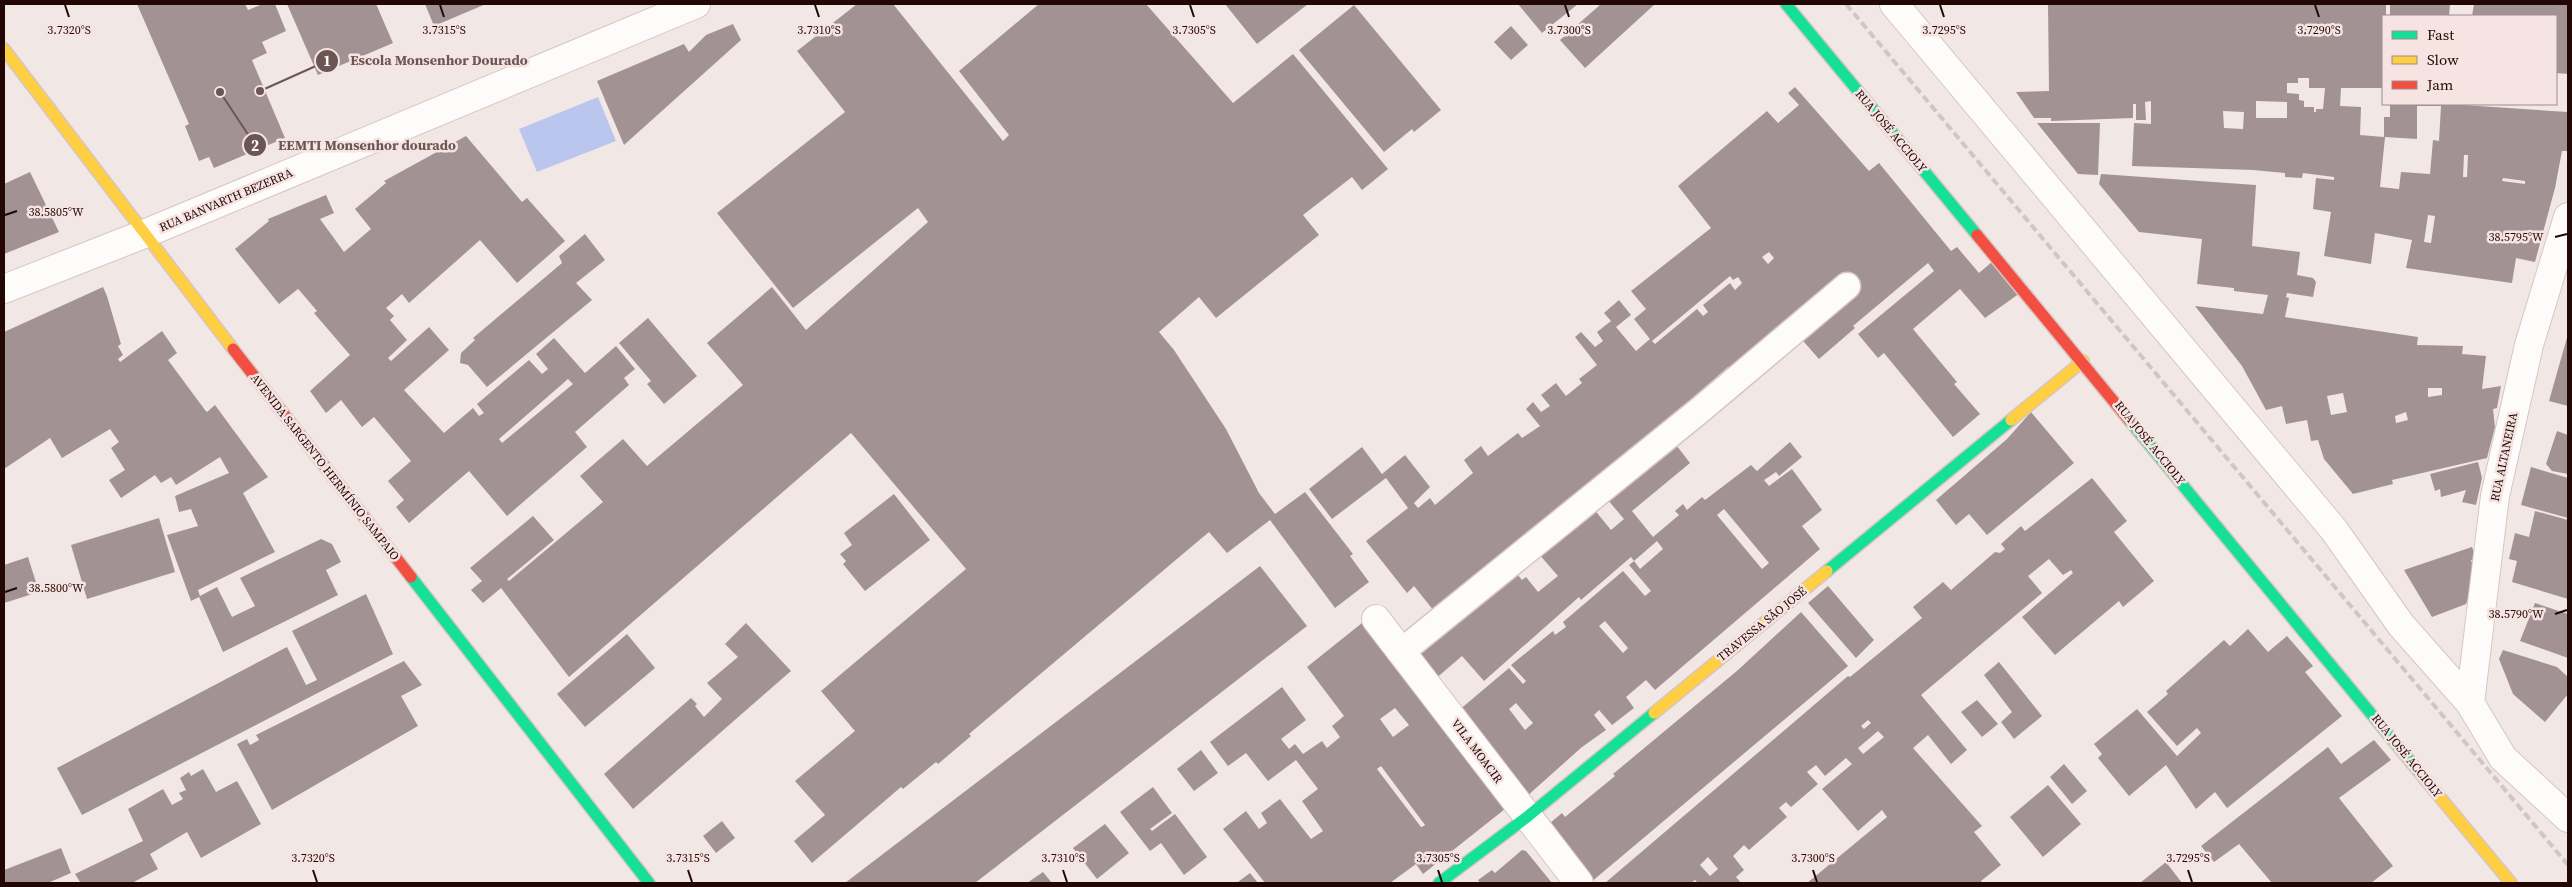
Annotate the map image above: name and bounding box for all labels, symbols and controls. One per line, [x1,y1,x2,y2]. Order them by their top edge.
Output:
legend [2382,15,2557,105]
text: 3.7320°S [47,22,91,38]
text: 3.7315°S [422,22,466,38]
text: 3.7310°S [797,22,841,38]
text: 3.7305°S [1172,22,1216,38]
text: 3.7300°S [1547,22,1591,38]
text: 3.7295°S [1922,22,1966,38]
text: 3.7290°S [2297,22,2341,38]
text: Fast [2427,24,2454,45]
callout: Escola Monsenhor Dourado [315,46,537,75]
text: Slow [2427,49,2459,70]
text: 1 [323,50,331,71]
text: Escola Monsenhor Dourado [350,50,528,70]
text: Jam [2426,74,2454,95]
street label: RUA JOSÉ ACCIOLY [1852,86,1931,176]
callout: EEMTI Monsenhor dourado [243,131,466,160]
text: 2 [251,135,259,156]
text: EEMTI Monsenhor dourado [278,135,456,155]
street label: RUA BANVARTH BEZERRA [157,165,295,235]
text: 38.5805°W [28,204,84,220]
text: 38.5795°W [2488,229,2544,245]
street label: AVENIDA SARGENTO HERMÍNIO SAMPAIO [247,370,403,564]
street label: RUA JOSÉ ACCIOLY [2111,398,2189,488]
street label: RUA ALTANEIRA [2487,411,2521,503]
text: 38.5800°W [28,580,84,596]
street label: TRAVESSA SÃO JOSÉ [1714,583,1810,665]
text: 38.5790°W [2488,606,2544,622]
street label: RUA JOSÉ ACCIOLY [2368,711,2446,801]
street label: VILA MOACIR [1448,716,1506,786]
text: 3.7320°S [291,850,335,866]
text: 3.7315°S [666,850,710,866]
text: 3.7310°S [1041,850,1085,866]
text: 3.7305°S [1416,850,1460,866]
text: 3.7300°S [1791,850,1835,866]
text: 3.7295°S [2166,850,2210,866]

